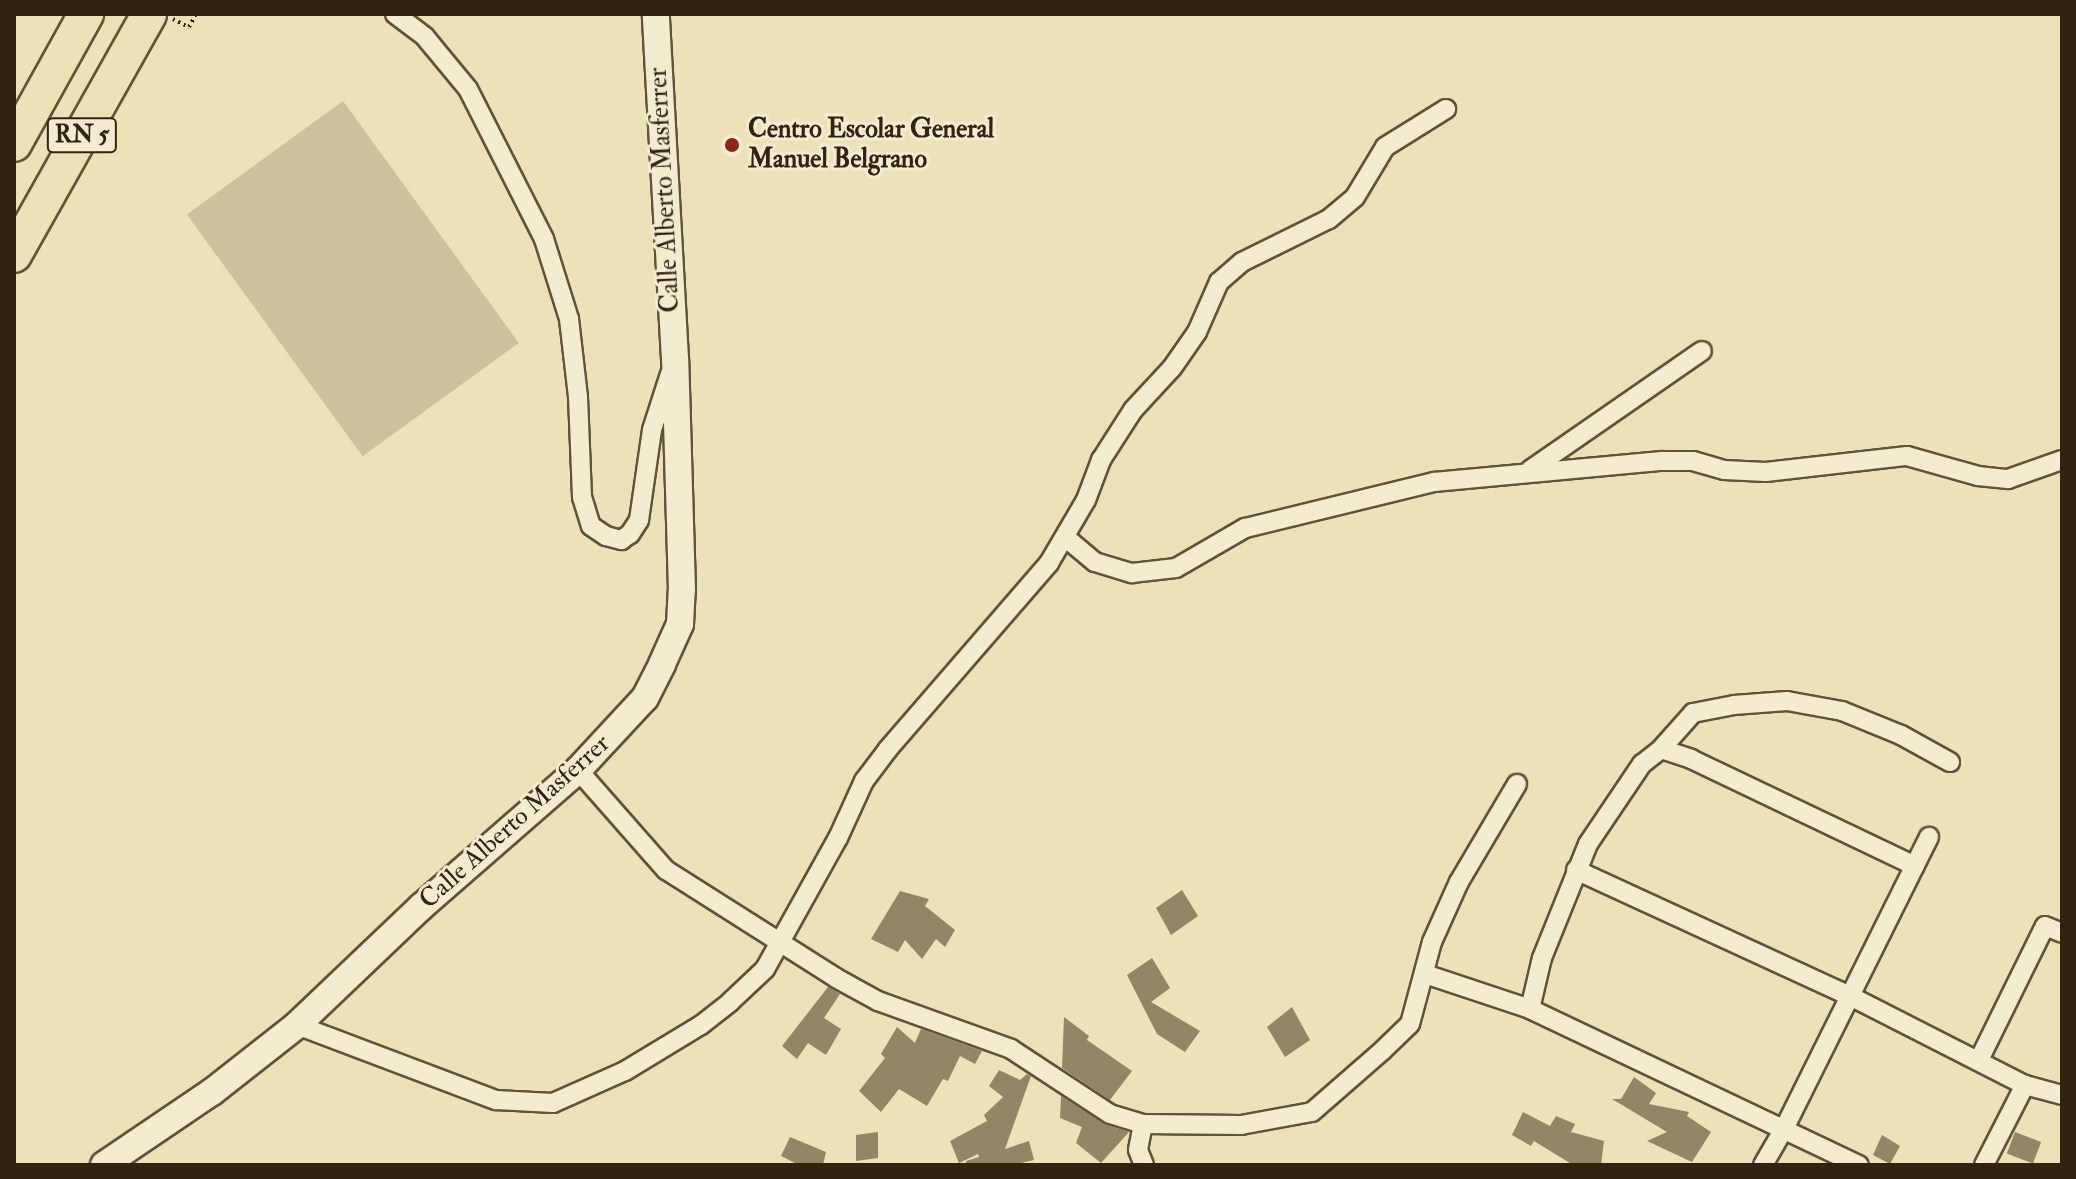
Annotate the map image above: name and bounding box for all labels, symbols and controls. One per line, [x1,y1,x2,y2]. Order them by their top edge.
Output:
street label: Calle Alberto Masferrer [643,67,687,313]
place label: Centro Escolar General Manuel Belgrano [748,114,994,176]
road number: RN 5 [46,115,118,155]
marker: Centro Escolar General Manuel Belgrano [723,136,741,154]
street label: Calle Alberto Masferrer [413,728,617,916]

